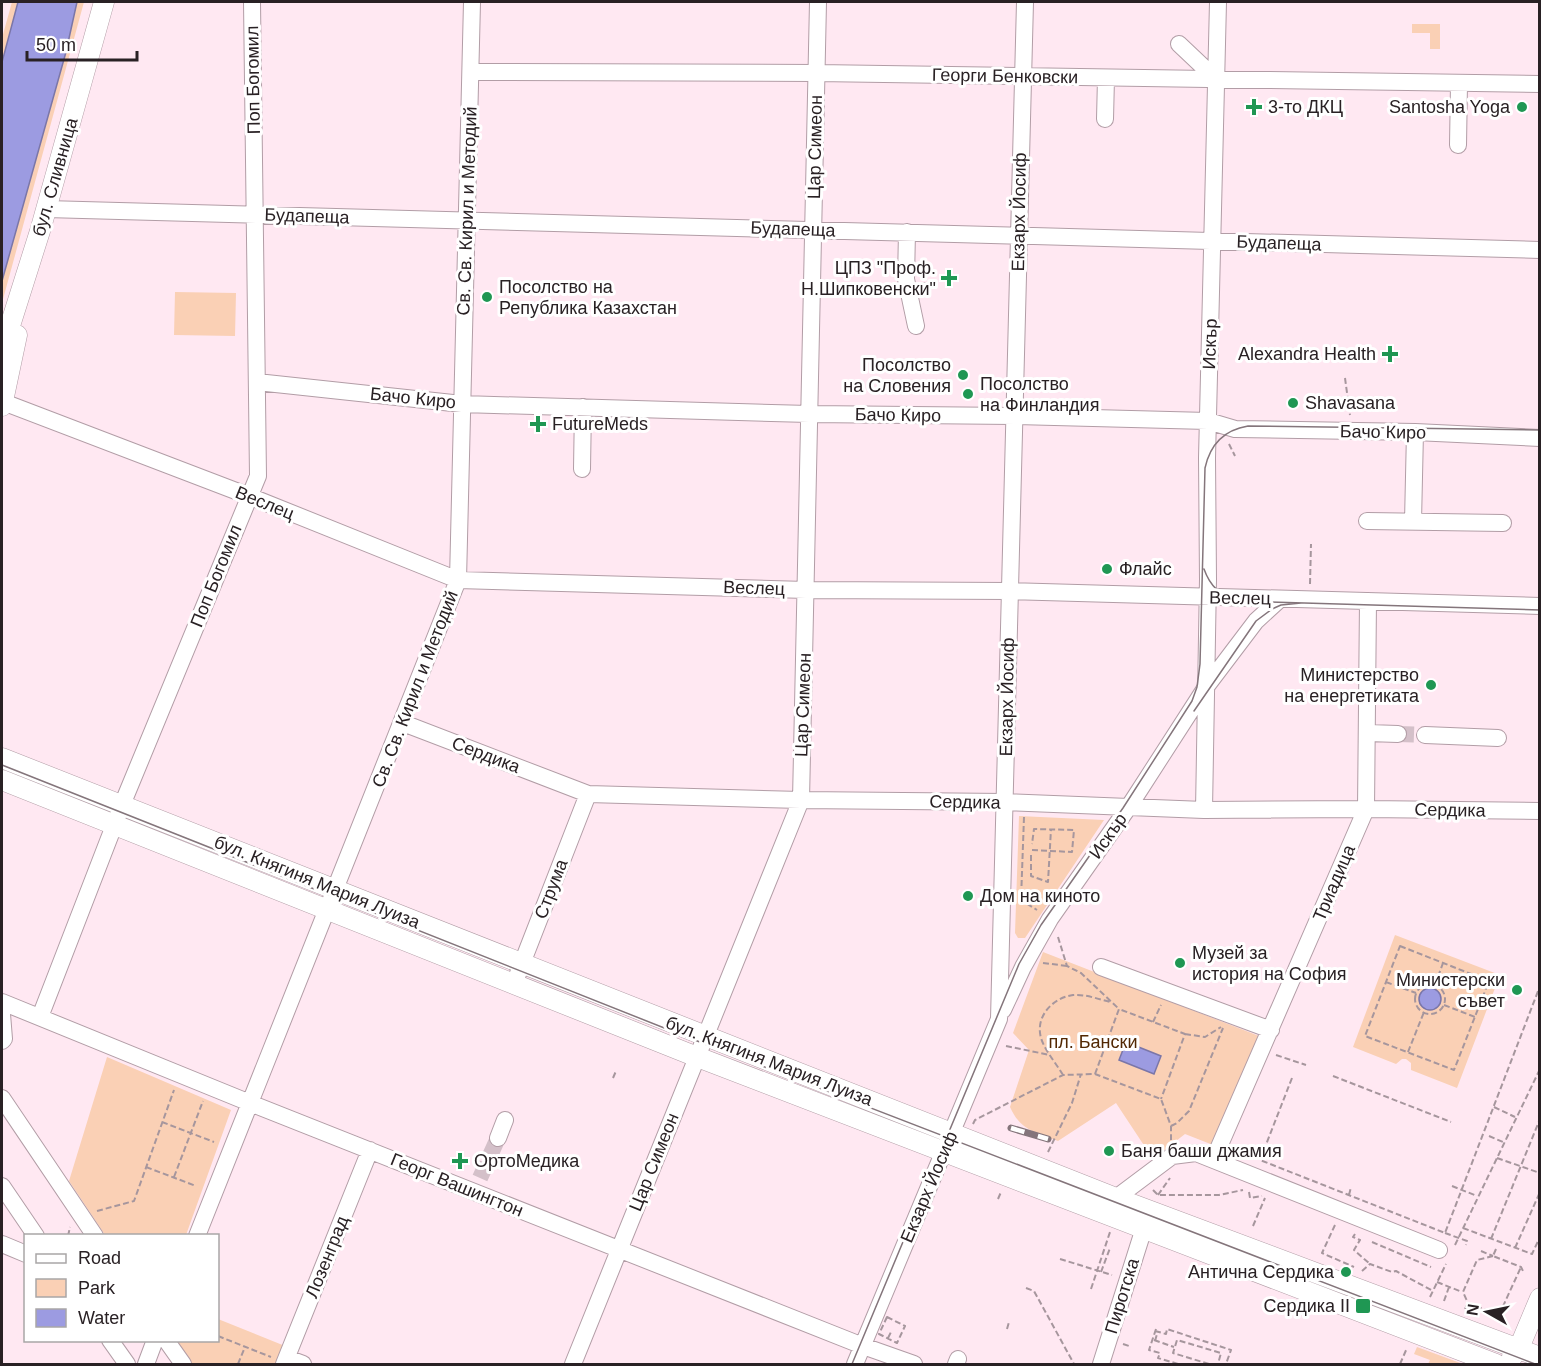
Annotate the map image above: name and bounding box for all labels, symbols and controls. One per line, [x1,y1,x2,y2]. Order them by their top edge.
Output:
scale bar [27,24,136,62]
street label: Поп Богомил [242,26,264,134]
text: 50 m [36,35,76,55]
street label: Георги Бенковски [932,65,1078,87]
street label: Цар Симеон [804,95,826,199]
place label: 3-то ДКЦ [1268,97,1343,117]
place label: Santosha Yoga [1389,97,1511,117]
marker: 3-то ДКЦ [1245,98,1263,116]
marker: Santosha Yoga [1515,100,1529,114]
street label: Св. Св. Кирил и Методий [453,106,481,316]
street label: бул. Сливница [29,114,82,239]
street label: Екзарх Йосиф [1007,152,1030,272]
street label: Будапеща [264,205,351,228]
street label: Будапеща [750,218,837,241]
street label: Будапеща [1236,232,1323,255]
place label: ЦПЗ "Проф. Н.Шипковенски" [801,258,936,299]
marker: ЦПЗ "Проф. Н.Шипковенски" [940,269,958,287]
place label: Посолство на Република Казахстан [499,277,677,318]
marker: Посолство на Република Казахстан [480,290,494,304]
street label: Искър [1199,318,1221,370]
place label: Alexandra Health [1238,344,1376,364]
marker: Alexandra Health [1381,345,1399,363]
place label: Посолство на Словения [843,355,951,396]
marker: Посолство на Словения [956,368,970,382]
place label: Посолство на Финландия [980,374,1099,415]
street label: Бачо Киро [369,384,457,412]
marker: Посолство на Финландия [961,387,975,401]
place label: Shavasana [1305,393,1396,413]
marker: Shavasana [1286,396,1300,410]
street label: Бачо Киро [855,404,941,426]
place label: FutureMeds [552,414,648,434]
marker: FutureMeds [529,415,547,433]
street label: Бачо Киро [1340,421,1426,443]
street label: Веслец [233,482,297,524]
street label: Поп Богомил [186,522,246,630]
place label: Флайс [1119,559,1172,579]
marker: Флайс [1100,562,1114,576]
street label: Веслец [723,577,785,599]
street label: Веслец [1209,587,1271,609]
street label: Св. Св. Кирил и Методий [368,588,462,790]
street label: Екзарх Йосиф [995,637,1018,757]
street label: Цар Симеон [791,653,815,757]
place label: Министерство на енергетиката [1284,665,1420,706]
marker: Министерство на енергетиката [1424,678,1438,692]
street label: Сердика [449,733,524,777]
street label: Сердика [929,791,1002,813]
street label: Сердика [1414,799,1487,821]
street label: Искър [1085,809,1131,863]
street label: бул. Княгиня Мария Луиза [211,832,424,933]
street label: Триадица [1309,841,1359,924]
street label: Струма [531,855,572,922]
place label: Дом на киното [980,886,1100,906]
marker: Дом на киното [961,889,975,903]
place label: Музей за история на София [1192,943,1347,984]
marker: Музей за история на София [1173,956,1187,970]
place label: Министерски съвет [1396,970,1505,1011]
marker: Министерски съвет [1510,983,1524,997]
street label: бул. Княгиня Мария Луиза [663,1012,876,1110]
park label: пл. Бански [1049,1032,1137,1052]
street label: Цар Симеон [625,1110,683,1214]
street label: Екзарх Йосиф [896,1128,962,1246]
place label: Баня баши джамия [1121,1141,1282,1161]
marker: Баня баши джамия [1102,1144,1116,1158]
street label: Георг Вашингтон [388,1149,526,1221]
place label: ОртоМедика [474,1151,580,1171]
marker: ОртоМедика [451,1152,469,1170]
street label: Лозенград [301,1213,353,1301]
legend [24,1234,219,1342]
text: Road [78,1248,121,1268]
street label: Пиротска [1101,1255,1143,1336]
place label: Антична Сердика [1188,1262,1335,1282]
marker: Антична Сердика [1339,1265,1353,1279]
text: Park [78,1278,116,1298]
north arrow [1457,1282,1517,1342]
place label: Сердика II [1264,1296,1350,1316]
marker: Сердика II [1354,1297,1372,1315]
text: N [1463,1303,1482,1317]
text: Water [78,1308,125,1328]

